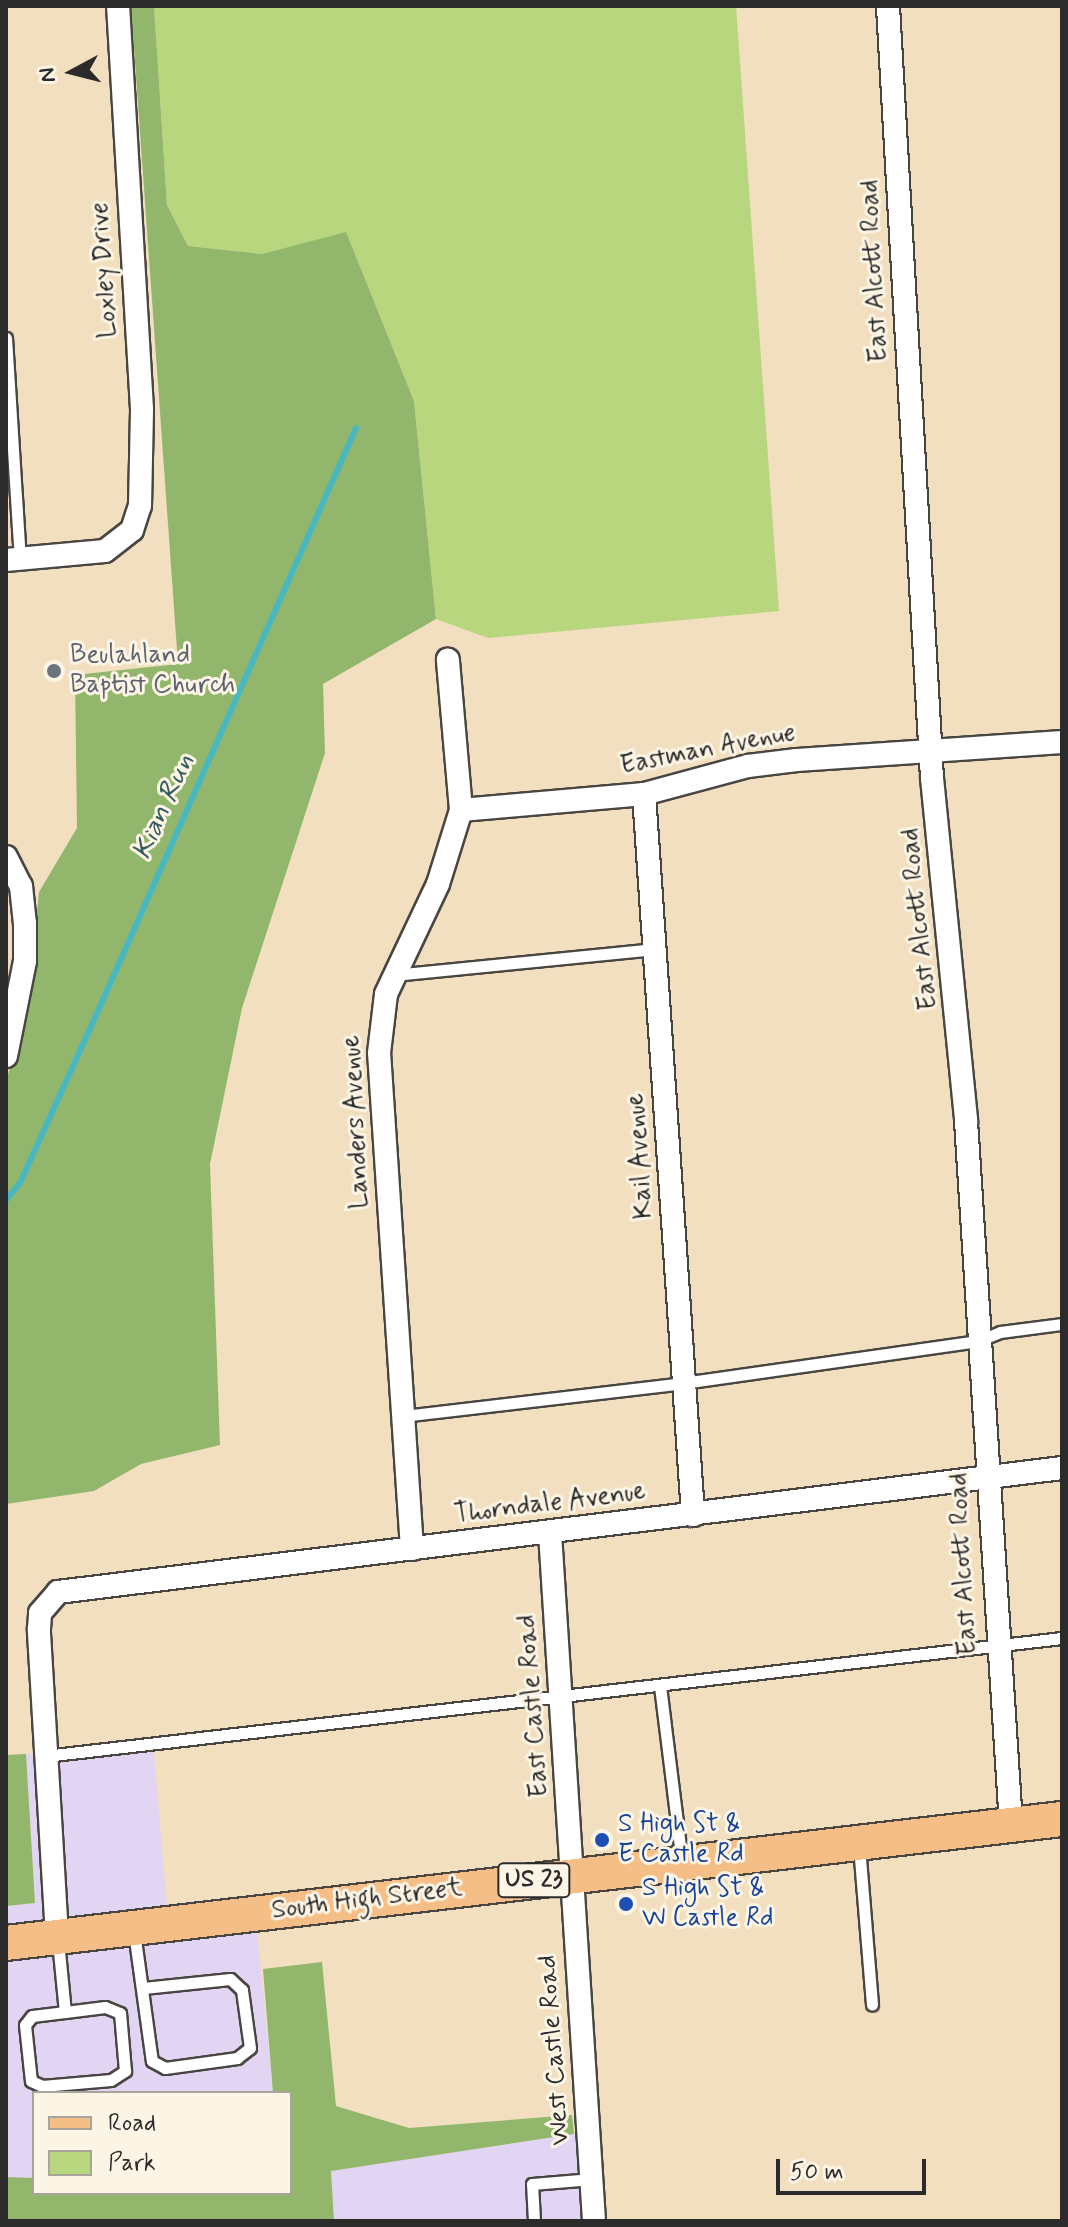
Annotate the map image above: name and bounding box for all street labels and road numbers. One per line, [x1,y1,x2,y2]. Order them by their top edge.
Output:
street label: East Alcott Road [855,179,895,363]
street label: Loxley Drive [85,202,125,338]
street label: Eastman Avenue [615,717,801,783]
street label: East Alcott Road [895,826,945,1012]
street label: Landers Avenue [337,1031,377,1213]
street label: Kail Avenue [621,1089,661,1223]
street label: East Alcott Road [944,1472,984,1656]
street label: Thorndale Avenue [450,1477,650,1531]
street label: East Castle Road [512,1615,556,1797]
road number: US 23 [496,1860,572,1900]
street label: South High Street [270,1873,464,1927]
street label: West Castle Road [533,1955,577,2145]

